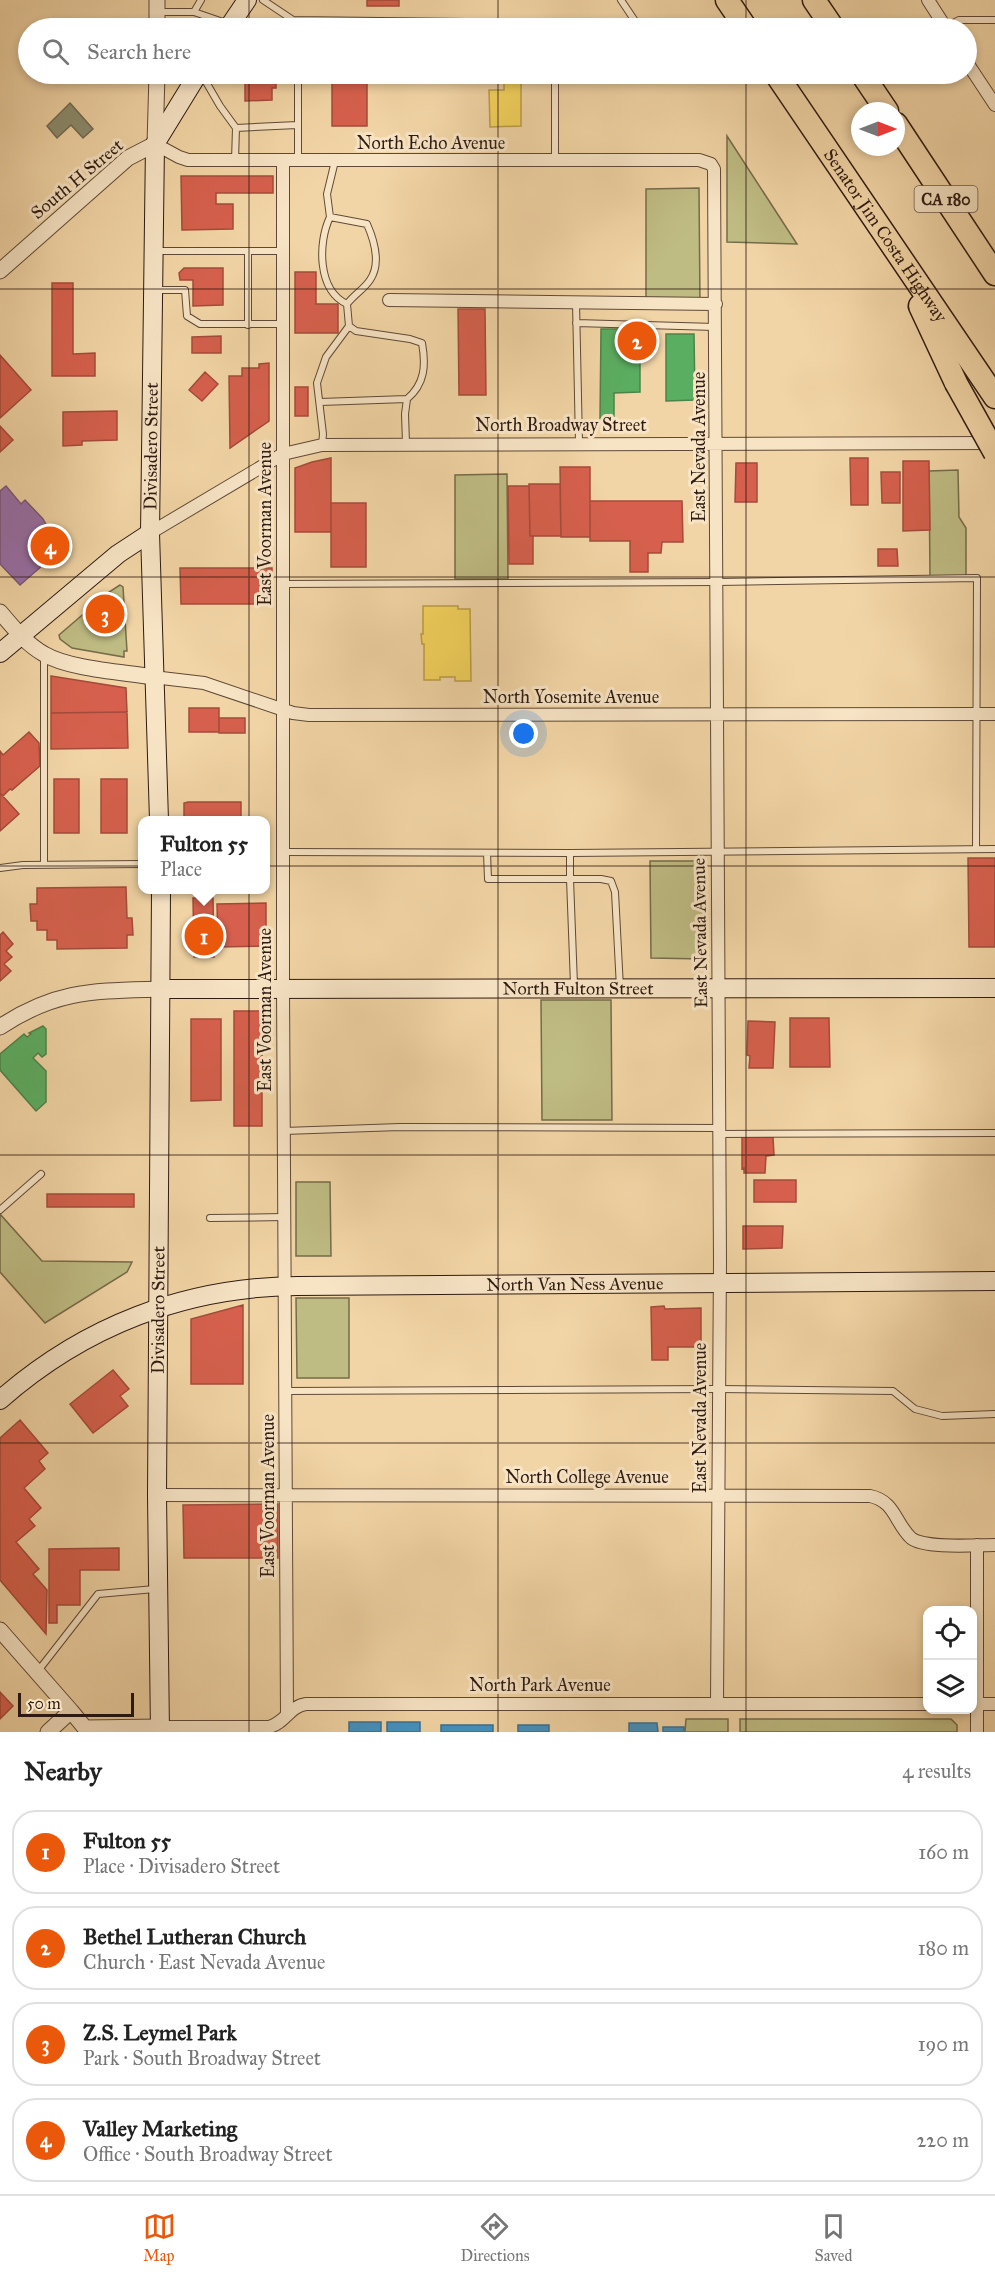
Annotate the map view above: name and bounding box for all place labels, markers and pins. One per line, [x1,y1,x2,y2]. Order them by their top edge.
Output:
pin: 2 [618,318,656,364]
pin: 4 [31,524,70,568]
pin: 3 [86,592,124,636]
pin: 1 [184,914,224,958]

